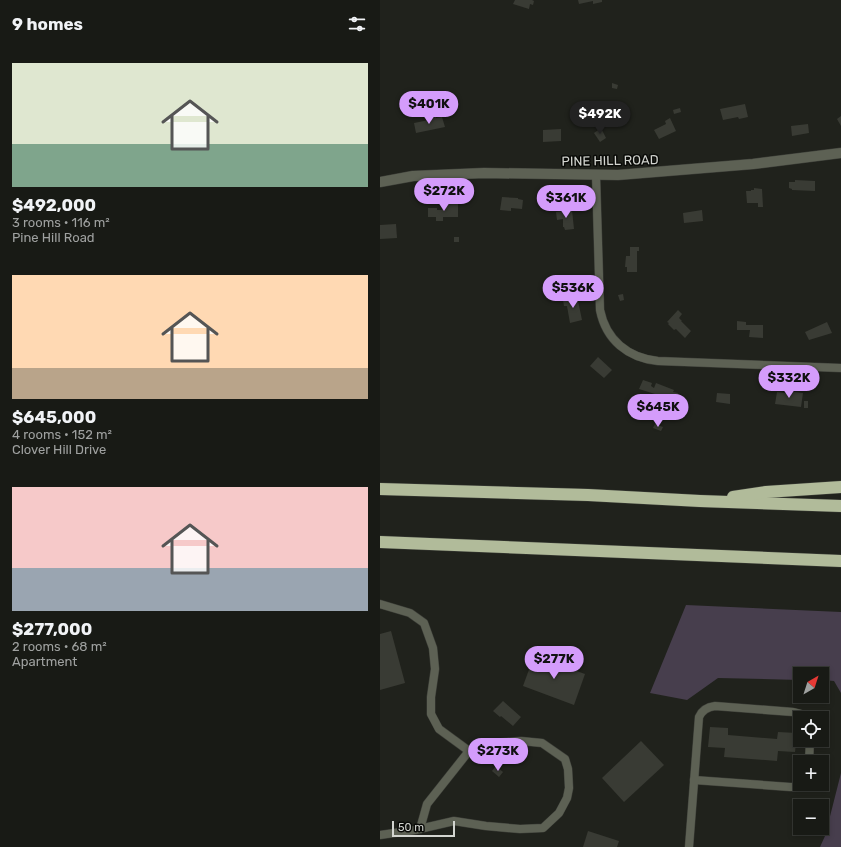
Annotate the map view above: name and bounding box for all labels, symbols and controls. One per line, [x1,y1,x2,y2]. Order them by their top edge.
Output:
icon: filters [346,13,368,35]
text: 9 homes [12,14,83,34]
icon: home [154,89,226,161]
pin: $401K [401,91,457,125]
text: $401K [408,96,450,111]
pin: $492K [572,101,628,135]
text: $492K [579,106,621,121]
street label: PINE HILL ROAD [561,152,659,169]
pin: $272K [416,178,472,212]
text: $272K [423,183,465,198]
pin: $361K [538,185,594,219]
text: $361K [546,190,586,205]
text: $492,000 [12,195,96,215]
text: 3 rooms · 116 m² [12,215,110,230]
text: Pine Hill Road [12,230,95,245]
pin: $536K [545,275,601,309]
text: $536K [552,280,594,295]
icon: home [154,301,226,373]
pin: $332K [761,365,817,399]
text: $332K [768,370,810,385]
pin: $645K [630,394,686,428]
text: $645K [636,399,680,414]
text: $645,000 [12,407,96,427]
text: 4 rooms · 152 m² [12,427,112,442]
text: Clover Hill Drive [12,442,106,457]
icon: home [154,513,226,585]
text: $277,000 [12,619,92,639]
text: 2 rooms · 68 m² [12,639,107,654]
pin: $277K [526,646,582,680]
text: $277K [534,651,574,666]
text: Apartment [12,654,77,669]
north arrow [793,667,829,703]
map controls [793,667,829,835]
button: locate [793,711,829,747]
pin: $273K [470,738,526,772]
text: $273K [477,743,519,758]
button: + [793,755,829,791]
button: − [793,799,829,835]
scale bar [392,819,455,838]
text: 50 m [398,821,424,834]

